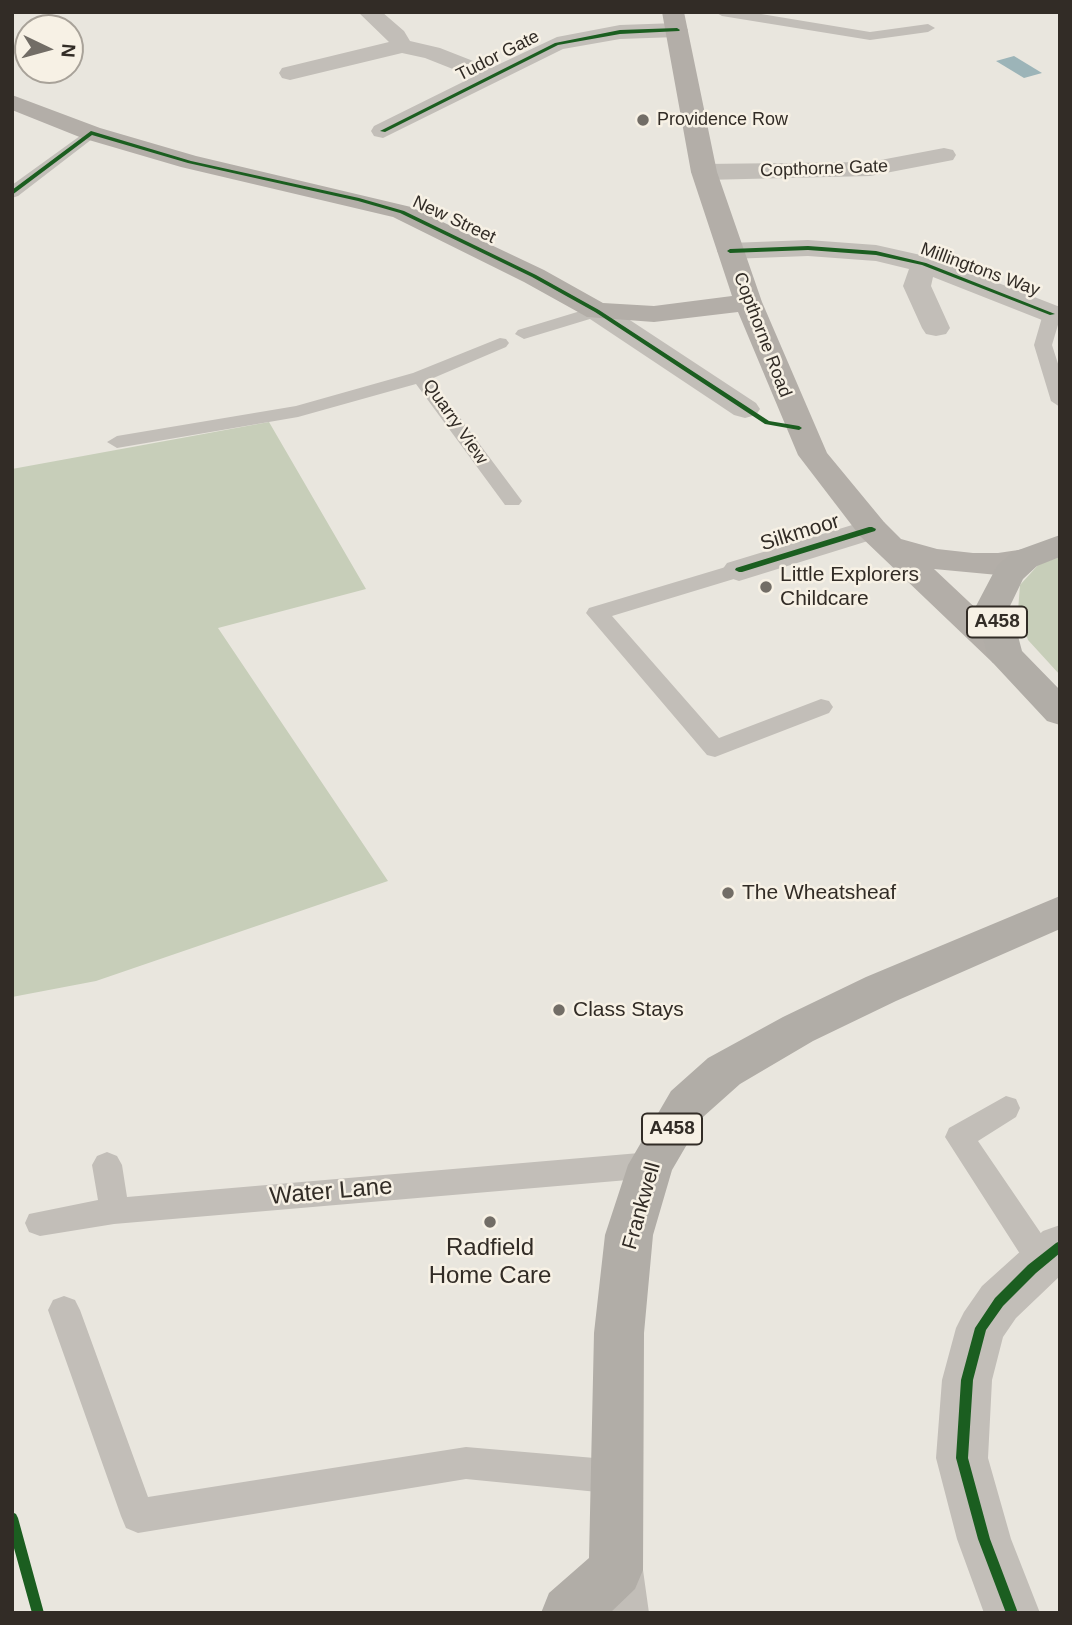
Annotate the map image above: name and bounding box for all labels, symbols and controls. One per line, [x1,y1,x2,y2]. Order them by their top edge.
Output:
north arrow [14,14,84,84]
street label: Tudor Gate [453,26,543,86]
text: N [57,43,79,58]
place label: Providence Row [657,109,788,131]
marker: Providence Row [635,112,651,128]
street label: Copthorne Gate [760,156,888,182]
street label: New Street [409,191,499,249]
street label: Millingtons Way [917,238,1043,302]
street label: Copthorne Road [728,269,796,401]
street label: Quarry View [418,375,492,469]
street label: Silkmoor [757,509,843,557]
place label: Little Explorers Childcare [780,562,919,612]
marker: Little Explorers Childcare [758,579,774,595]
road number: A458 [967,607,1027,638]
place label: The Wheatsheaf [742,880,896,906]
marker: The Wheatsheaf [720,885,736,901]
place label: Class Stays [573,997,684,1023]
marker: Class Stays [551,1002,567,1018]
road number: A458 [642,1114,702,1144]
street label: Frankwell [618,1159,666,1253]
street label: Water Lane [268,1172,394,1212]
marker: Radfield Home Care [482,1214,498,1230]
place label: Radfield Home Care [429,1234,551,1290]

